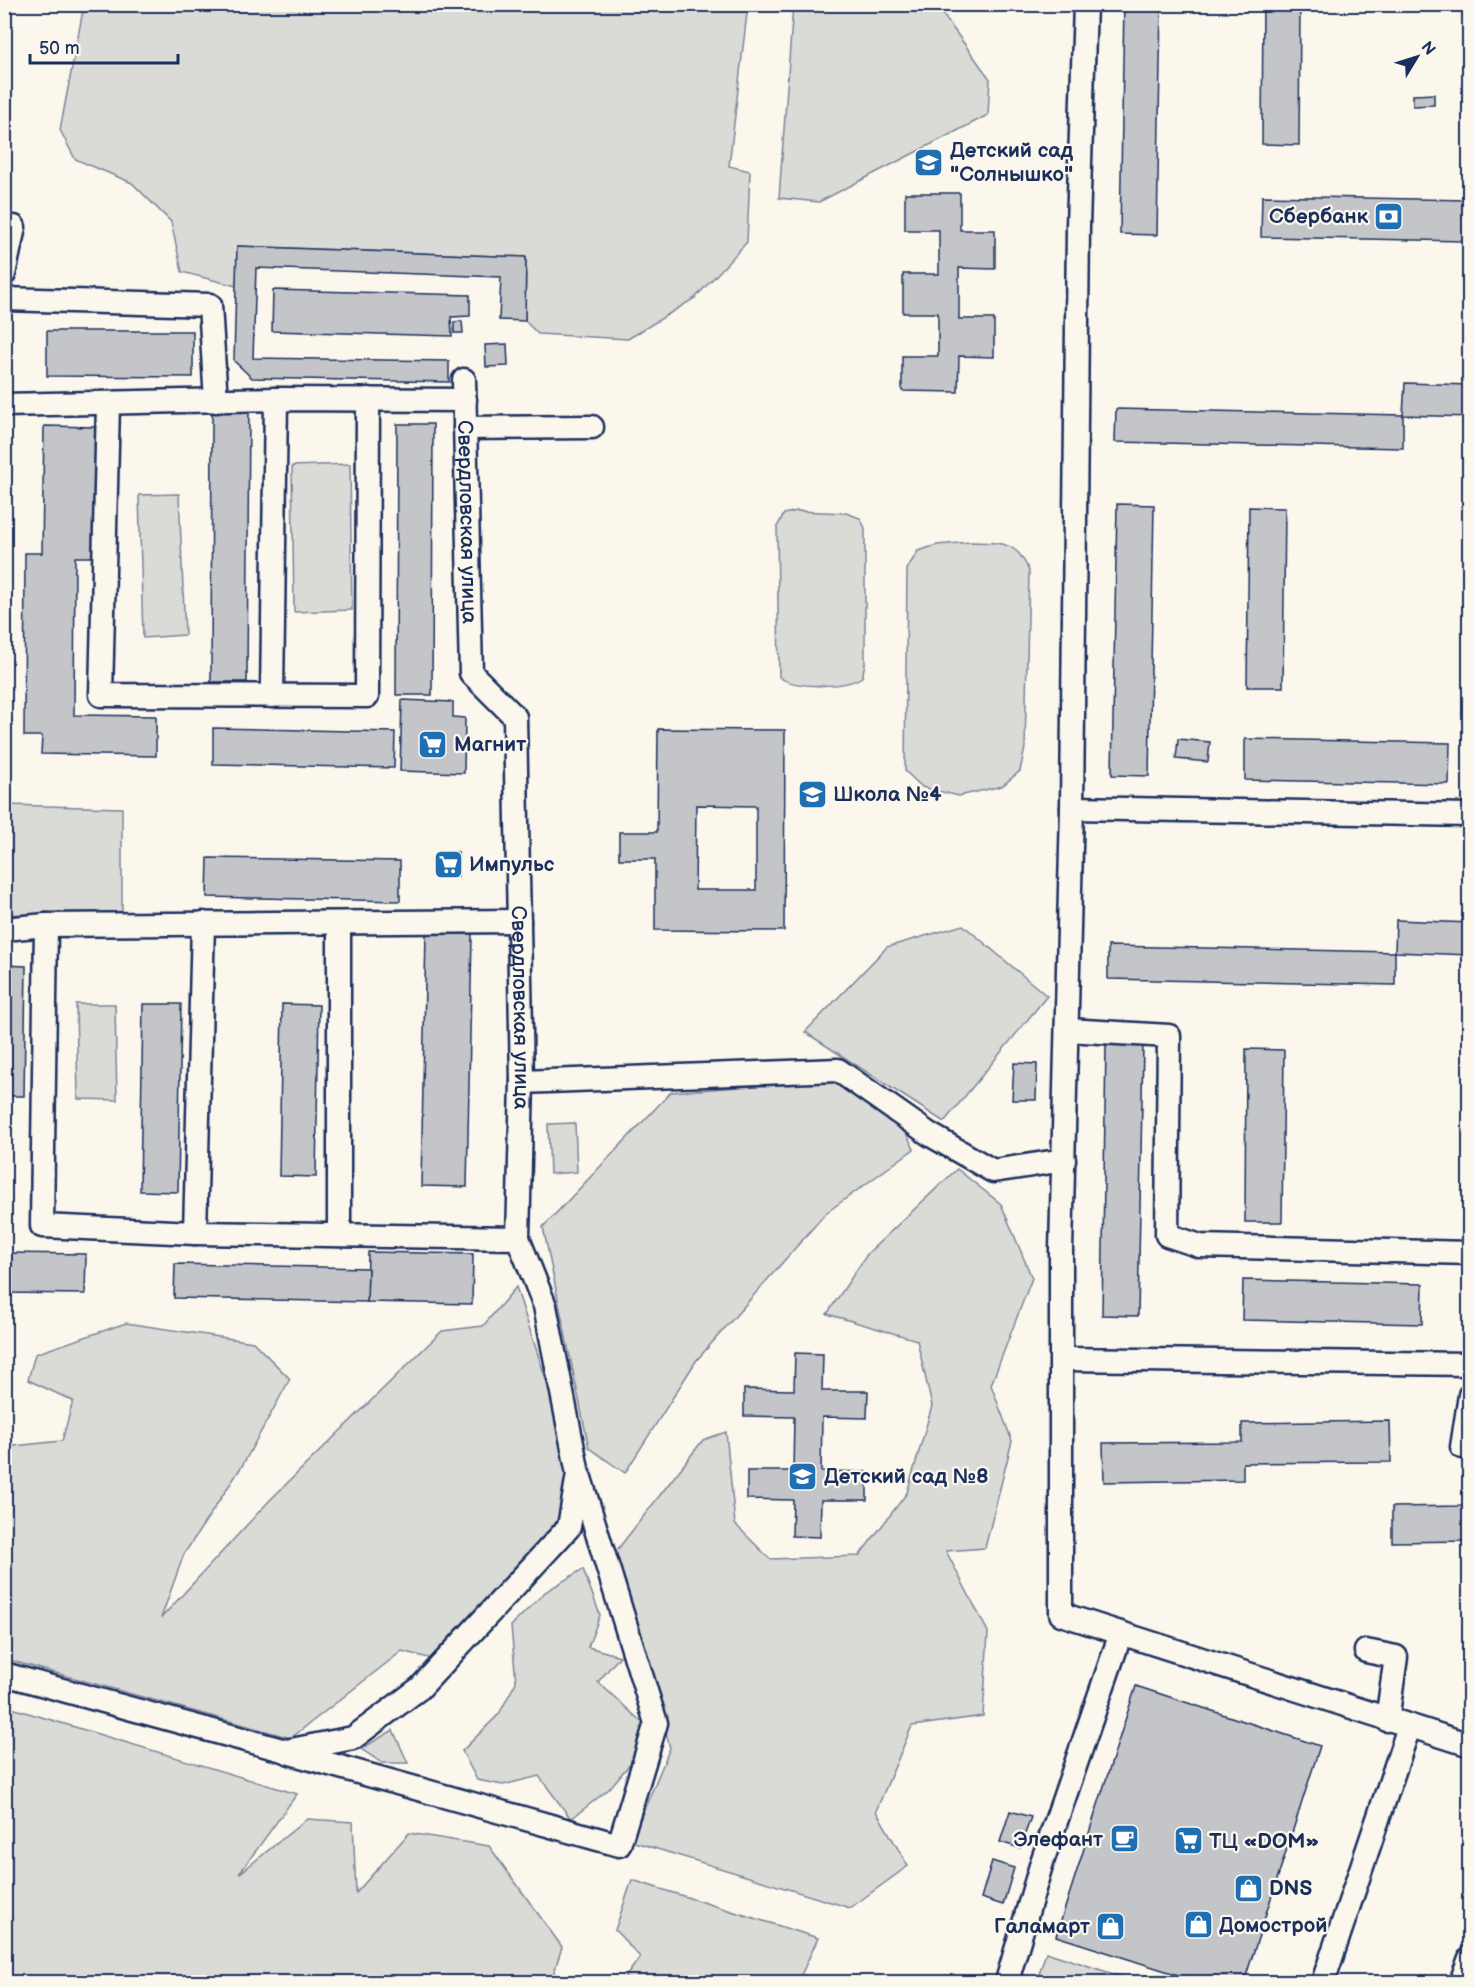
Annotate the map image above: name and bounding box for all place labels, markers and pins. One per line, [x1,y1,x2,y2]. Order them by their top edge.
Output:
place label: Детский сад "Солнышко" [950,138,1073,187]
school or university icon: Детский сад "Солнышко" [913,146,945,178]
bank icon: Сбербанк [1373,200,1405,232]
place label: Сбербанк [1269,204,1369,229]
supermarket icon: Магнит [417,728,449,760]
place label: Магнит [454,732,526,757]
school or university icon: Школа №4 [796,778,828,810]
place label: Школа №4 [833,782,942,807]
supermarket icon: Импульс [432,848,464,880]
place label: Импульс [469,852,555,877]
school or university icon: Детский сад №8 [787,1460,819,1492]
place label: Детский сад №8 [824,1464,989,1489]
cafe icon: Элефант [1108,1823,1140,1855]
supermarket icon: ТЦ «DOM» [1172,1825,1204,1857]
place label: Элефант [1014,1827,1103,1852]
place label: ТЦ «DOM» [1209,1829,1319,1854]
shop icon: DNS [1232,1872,1264,1904]
place label: DNS [1269,1876,1312,1901]
shop icon: Домострой [1182,1909,1214,1941]
shop icon: Галамарт [1095,1910,1127,1942]
place label: Домострой [1219,1913,1327,1938]
place label: Галамарт [994,1914,1090,1939]

